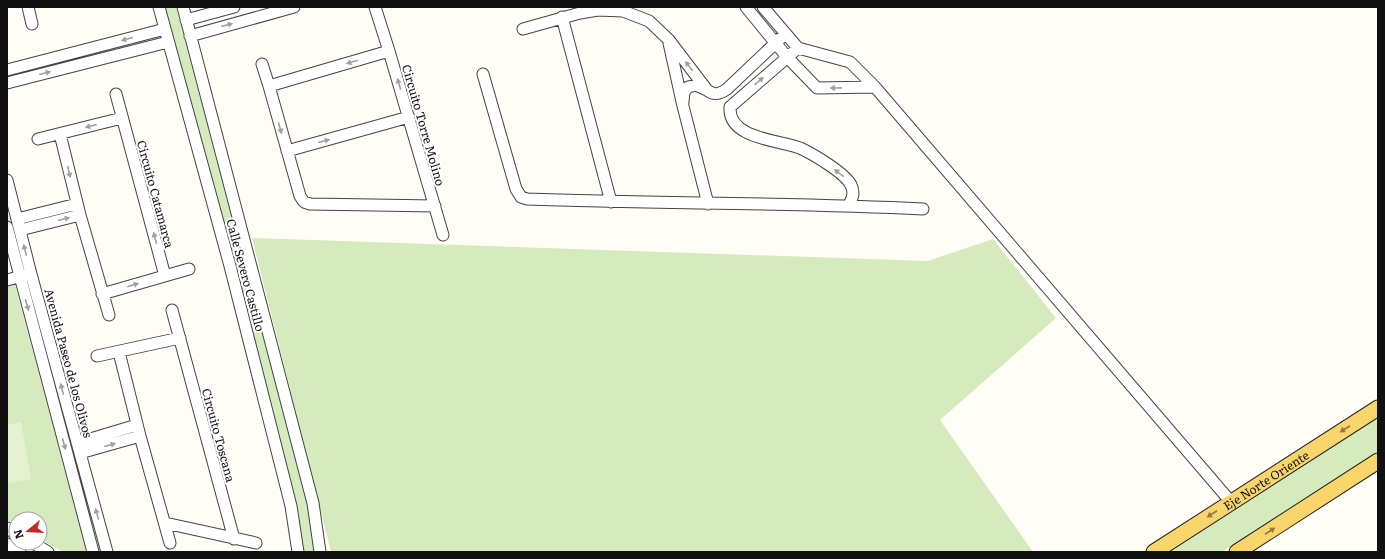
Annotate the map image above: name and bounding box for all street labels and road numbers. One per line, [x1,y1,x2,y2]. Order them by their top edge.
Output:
street label: Circuito Torre Molino [398,62,450,188]
street label: Circuito Catamarca [133,138,179,250]
street label: Calle Severo Castillo [222,217,270,333]
street label: Avenida Paseo de los Olivos [40,286,98,440]
street label: Circuito Toscana [198,386,240,484]
street label: Eje Norte Oriente [1219,446,1312,514]

